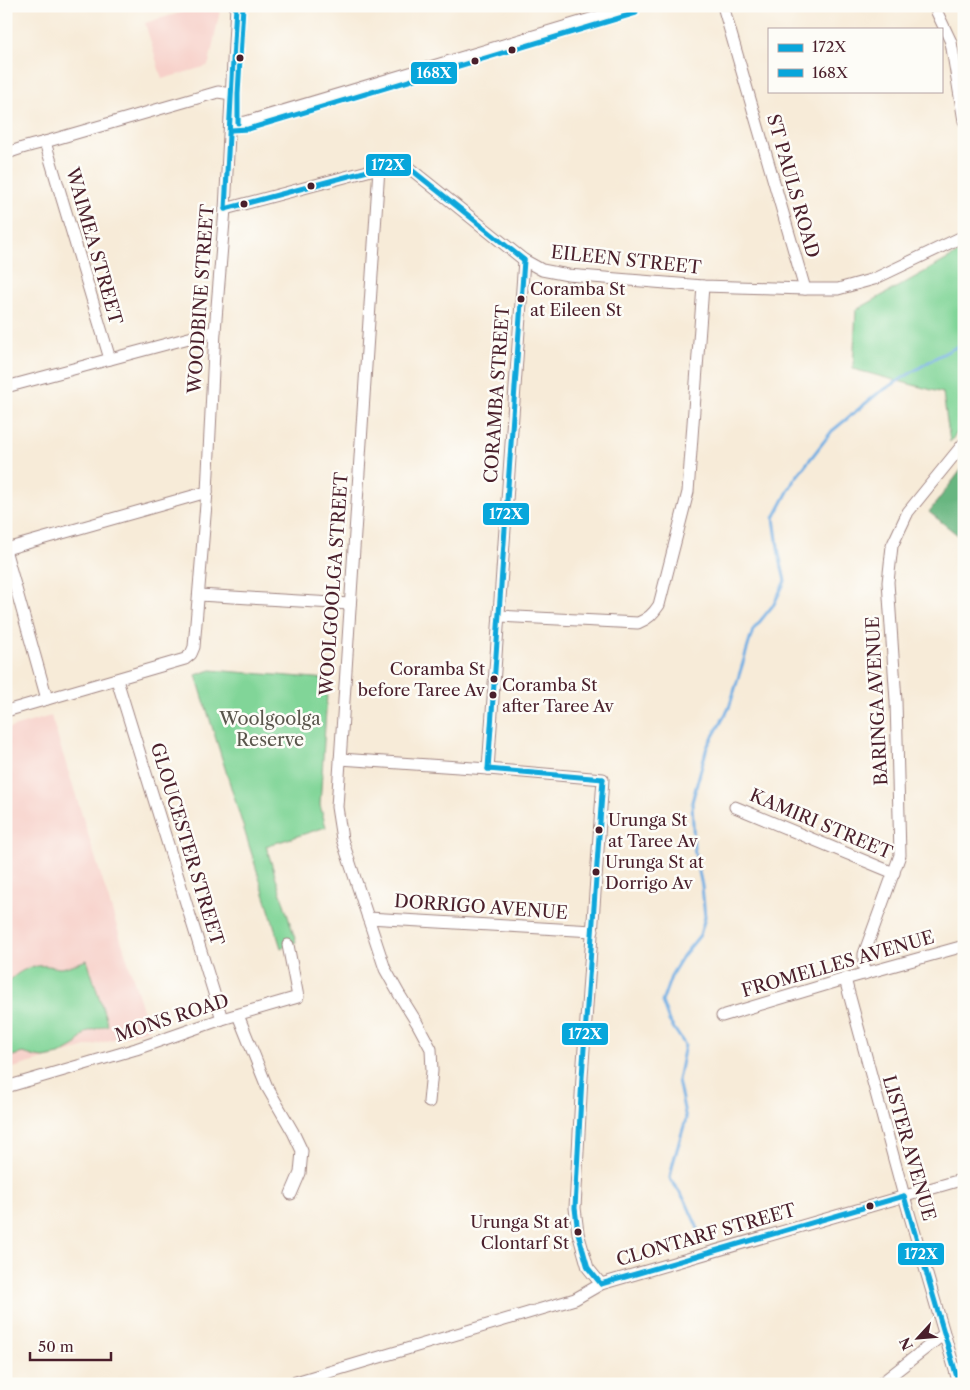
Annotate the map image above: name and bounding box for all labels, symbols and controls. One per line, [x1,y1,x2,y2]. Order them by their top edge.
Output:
legend [768,28,942,92]
text: 172X [812,37,846,56]
unlabelled marker [507,45,517,55]
unlabelled marker [235,53,245,63]
unlabelled marker [470,56,480,66]
line badge: 168X [410,61,458,85]
text: 168X [812,63,848,82]
text: 168X [417,64,452,82]
street label: ST PAULS ROAD [762,112,824,260]
line badge: 172X [365,153,412,177]
text: 172X [371,156,405,174]
street label: WAIMEA STREET [61,164,127,327]
unlabelled marker [306,181,316,191]
unlabelled marker [239,199,249,209]
street label: WOODBINE STREET [183,203,219,396]
street label: EILEEN STREET [550,241,703,279]
place label: Coramba St at Eileen St [530,279,625,320]
marker: Coramba St at Eileen St [516,294,526,304]
street label: CORAMBA STREET [480,304,514,484]
street label: WOOLGOOLGA STREET [315,471,353,698]
line badge: 172X [482,502,530,526]
text: 172X [489,505,523,523]
street label: BARINGA AVENUE [862,616,892,786]
place label: Coramba St before Taree Av [358,659,486,700]
marker: Coramba St before Taree Av [489,674,499,684]
place label: Coramba St after Taree Av [502,675,615,716]
marker: Coramba St after Taree Av [488,690,498,700]
park label: Woolgoolga Reserve [218,708,321,751]
street label: GLOUCESTER STREET [146,740,228,948]
street label: KAMIRI STREET [746,784,896,864]
place label: Urunga St at Taree Av [608,810,699,851]
marker: Urunga St at Taree Av [594,825,604,835]
place label: Urunga St at Dorrigo Av [605,852,704,893]
marker: Urunga St at Dorrigo Av [591,867,601,877]
street label: DORRIGO AVENUE [393,890,569,924]
street label: FROMELLES AVENUE [739,926,937,1002]
street label: MONS ROAD [112,989,232,1047]
line badge: 172X [561,1022,609,1046]
text: 172X [568,1025,602,1043]
street label: LISTER AVENUE [878,1073,940,1223]
street label: CLONTARF STREET [614,1199,799,1271]
unlabelled marker [865,1201,875,1211]
place label: Urunga St at Clontarf St [470,1212,569,1253]
marker: Urunga St at Clontarf St [573,1227,583,1237]
line badge: 172X [897,1242,945,1266]
text: 172X [904,1245,938,1263]
north arrow [892,1312,942,1362]
scale bar [30,1330,111,1362]
text: N [896,1334,917,1353]
text: 50 m [38,1337,74,1356]

